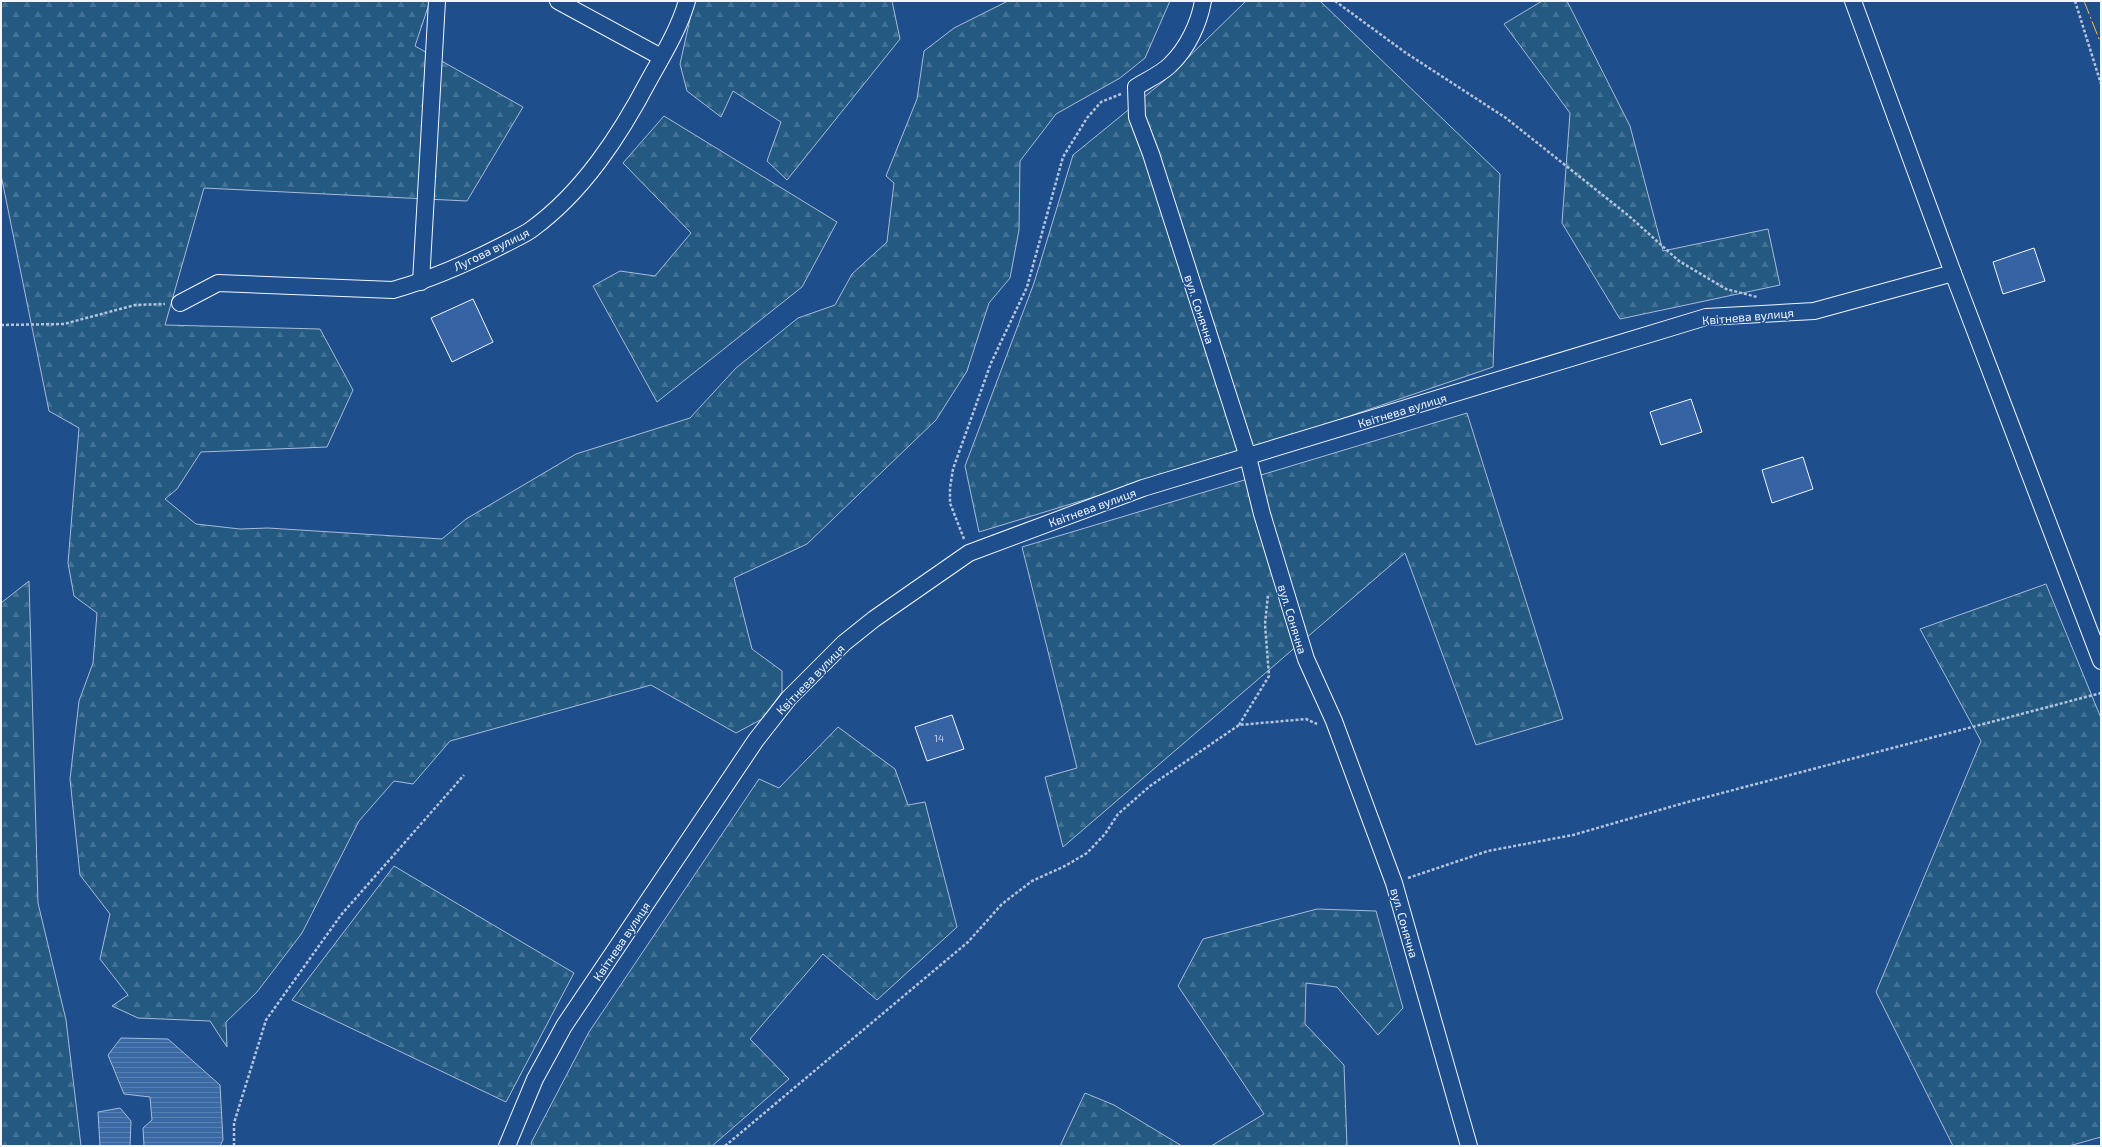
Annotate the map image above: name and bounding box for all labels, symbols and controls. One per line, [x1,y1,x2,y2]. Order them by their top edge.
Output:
street label: Лугова вулиця [451,225,532,274]
street label: вул. Сонячна [1181,273,1218,346]
street label: Квітнева вулиця [1701,305,1795,328]
street label: Квітнева вулиця [1356,390,1448,431]
street label: Квітнева вулиця [1046,485,1138,530]
street label: вул. Сонячна [1275,583,1310,656]
street label: Квітнева вулиця [773,641,848,718]
house number: 14 [934,732,944,744]
street label: вул. Сонячна [1387,887,1422,960]
street label: Квітнева вулиця [589,899,653,984]

